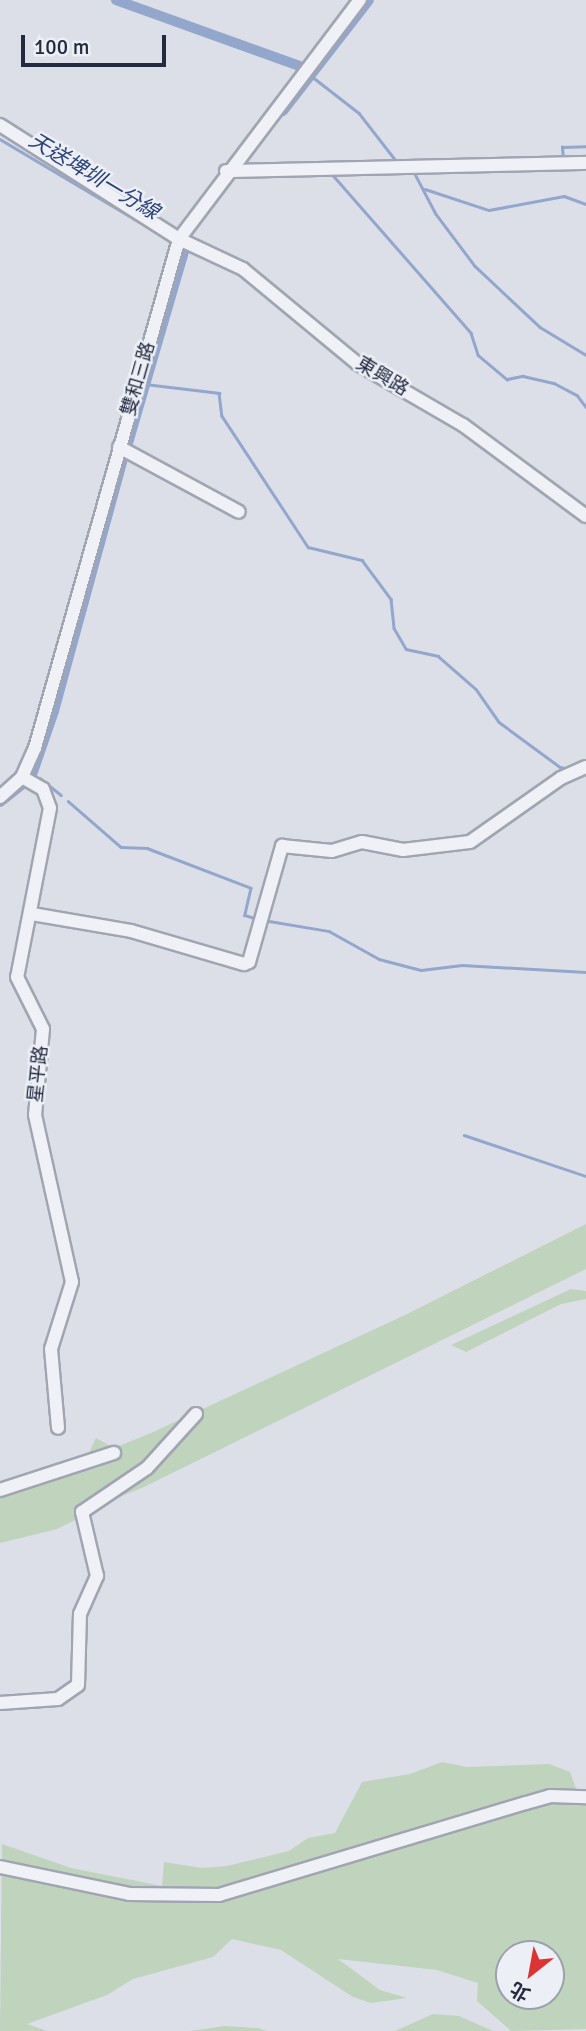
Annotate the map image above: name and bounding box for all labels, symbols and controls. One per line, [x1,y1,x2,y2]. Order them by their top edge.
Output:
scale bar [24,21,170,65]
text: 100 m [34,34,89,60]
water label: 天送埤圳一分線 [25,127,163,225]
street label: 雙和三路 [118,339,160,419]
street label: 東興路 [352,353,412,401]
street label: 星平路 [25,1044,53,1104]
north arrow [495,1940,565,2010]
text: 北 [506,1976,535,2006]

